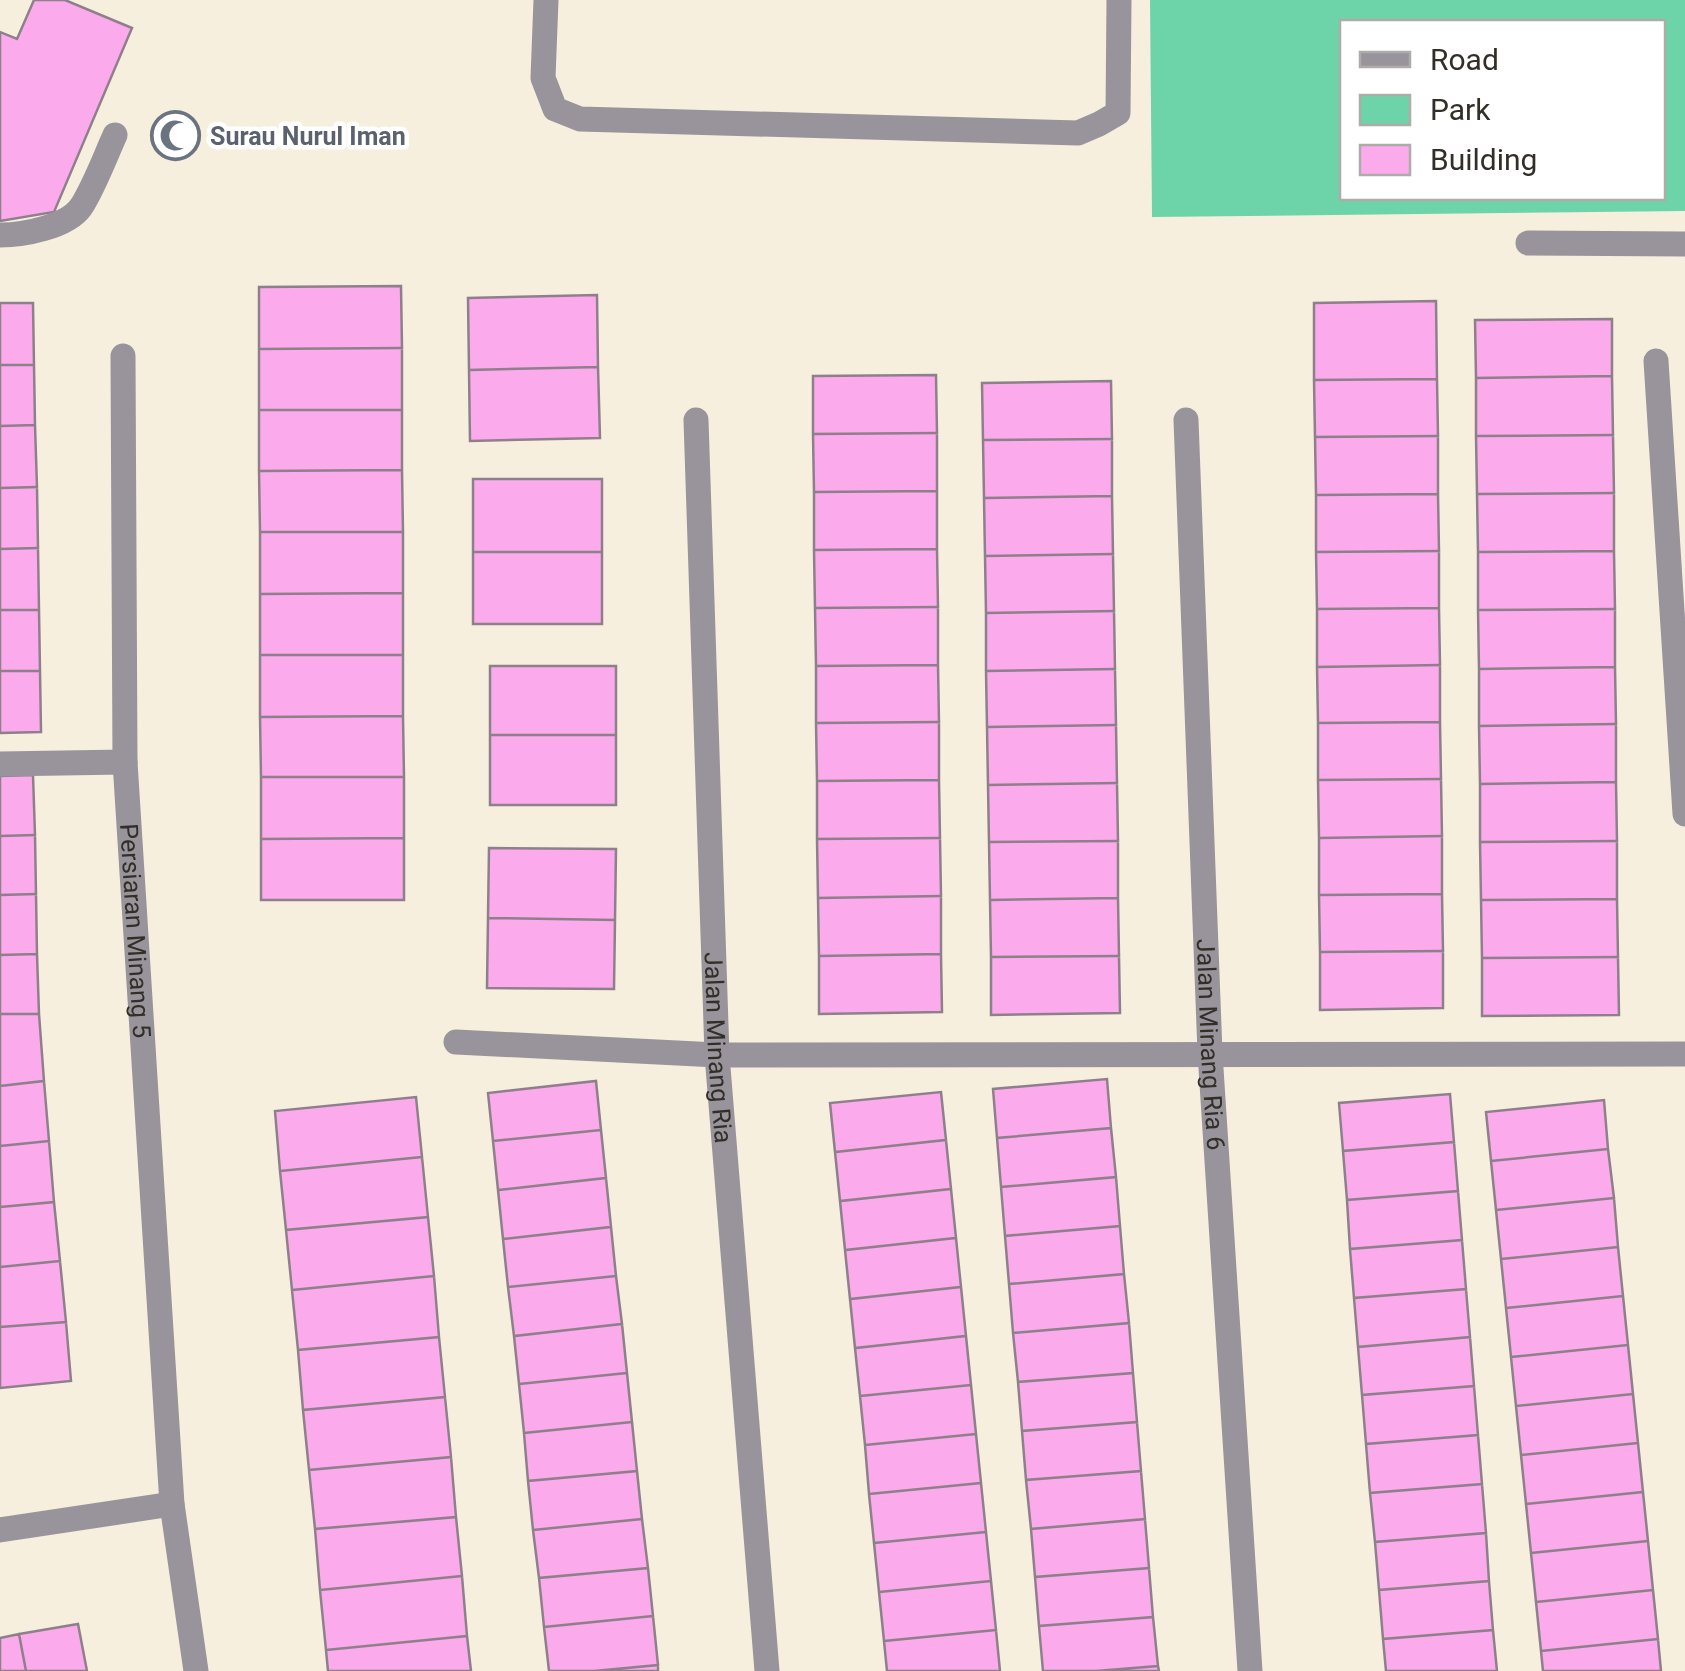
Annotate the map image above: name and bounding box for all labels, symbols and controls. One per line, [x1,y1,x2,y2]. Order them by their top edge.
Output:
legend [1340,20,1665,200]
text: Road [1430,42,1499,77]
text: Park [1430,92,1491,127]
mosque icon: Surau Nurul Iman [149,110,201,162]
place label: Surau Nurul Iman [210,122,406,151]
text: Building [1430,142,1537,177]
street label: Persiaran Minang 5 [114,822,156,1039]
street label: Jalan Minang Ria 6 [1191,938,1230,1151]
street label: Jalan Minang Ria [699,951,738,1144]

